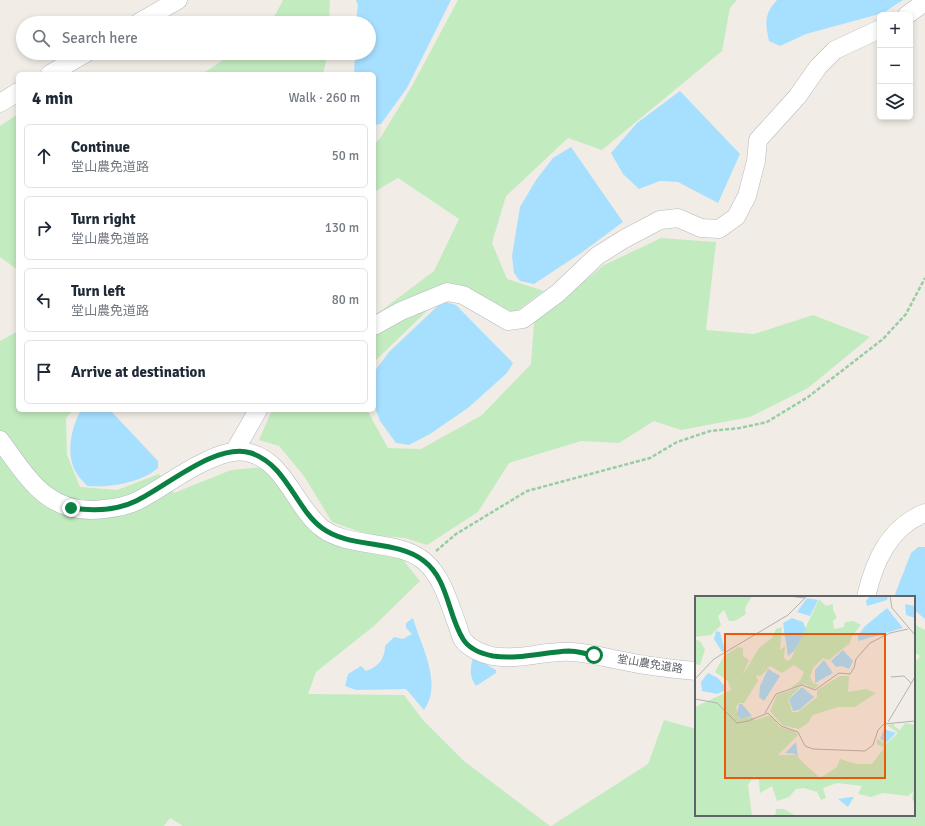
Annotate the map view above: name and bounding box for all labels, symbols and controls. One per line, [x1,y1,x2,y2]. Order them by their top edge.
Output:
map controls [877,12,913,120]
button: + [877,12,913,48]
search box [16,16,376,60]
icon: search [30,27,52,49]
text: Search here [62,29,138,47]
button: − [877,48,913,84]
button: layers [877,84,913,120]
text: 4 min [32,88,73,109]
text: Walk · 260 m [289,90,360,106]
text: Continue [71,138,130,156]
icon: ahead [33,145,55,167]
text: 50 m [332,148,359,164]
text: 堂山農免道路 [71,159,149,175]
text: Turn right [71,210,136,228]
icon: right [33,217,55,239]
text: 130 m [325,220,359,236]
text: 堂山農免道路 [71,231,149,247]
text: Turn left [71,282,125,300]
icon: left [33,289,55,311]
text: 80 m [332,292,359,308]
text: 堂山農免道路 [71,303,149,319]
icon: arrive [33,361,55,383]
text: Arrive at destination [71,363,206,381]
route end [62,499,80,517]
inset map [695,596,915,816]
route start [585,646,603,664]
street label: 堂山農免道路 [616,652,684,676]

